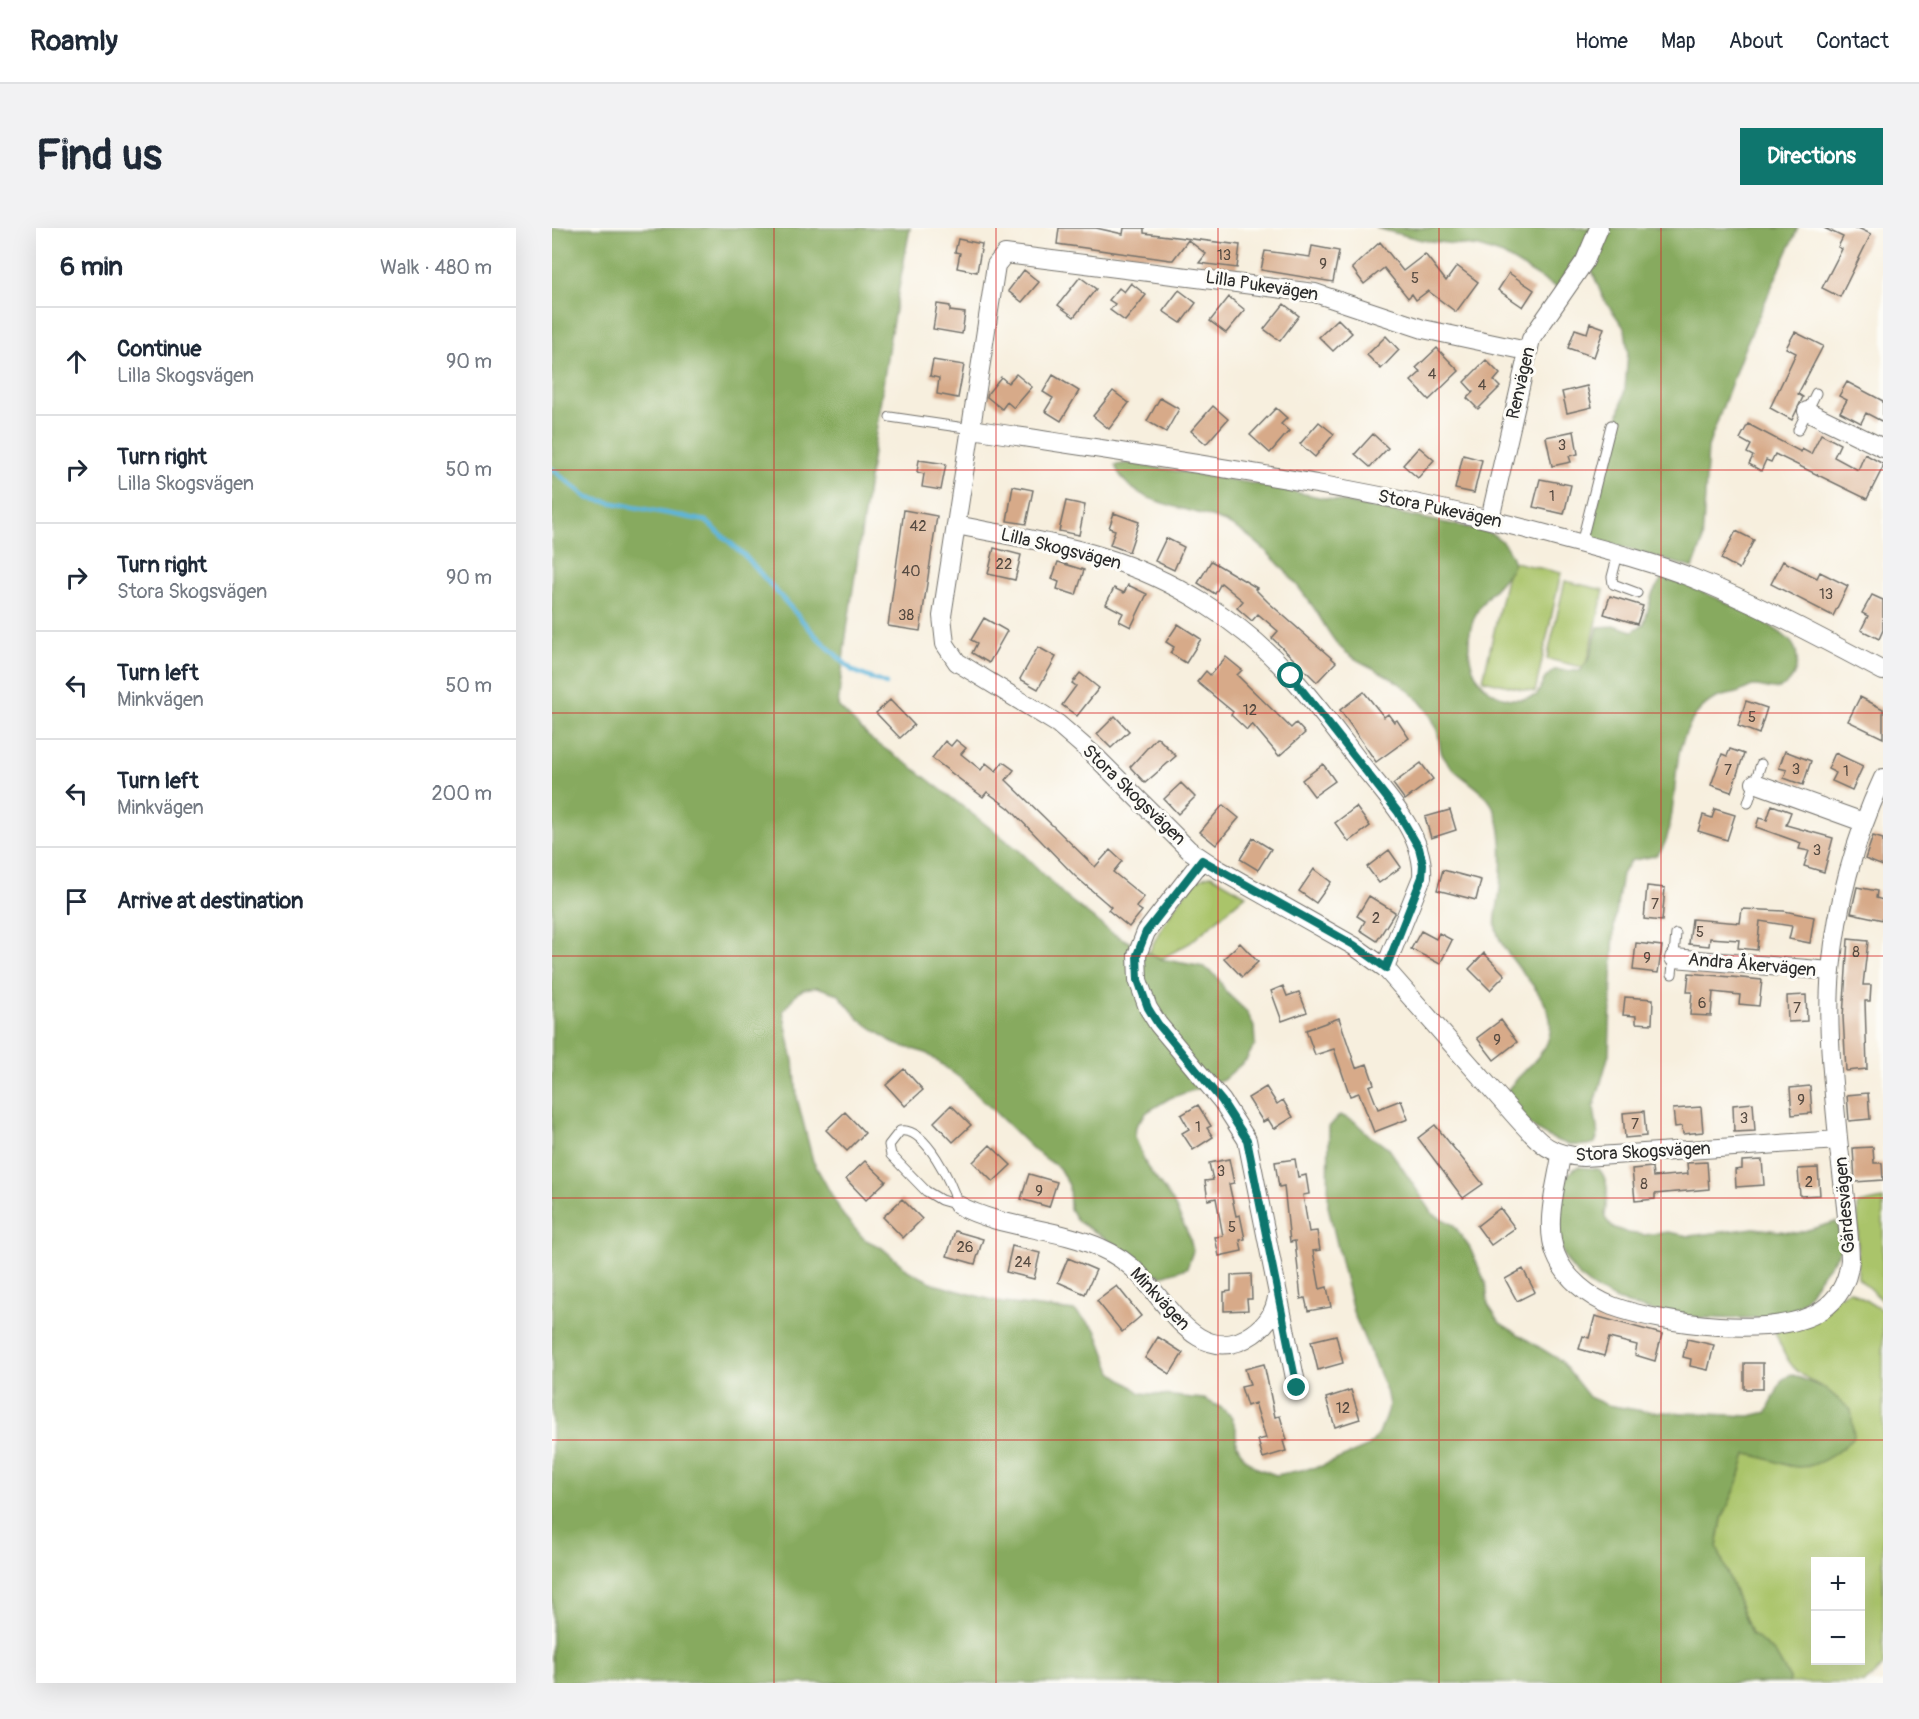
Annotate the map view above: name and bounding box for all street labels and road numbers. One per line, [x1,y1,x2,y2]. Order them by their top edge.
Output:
street label: Lilla Pukevägen [1204,266,1320,306]
street label: Renvägen [1502,345,1540,421]
street label: Stora Pukevägen [1376,485,1504,533]
street label: Lilla Skogsvägen [998,523,1124,575]
street label: Stora Skogsvägen [1077,740,1191,850]
street label: Andra Åkervägen [1687,947,1817,982]
street label: Stora Skogsvägen [1575,1137,1711,1167]
street label: Gärdesvägen [1829,1156,1861,1254]
street label: Minkvägen [1125,1263,1195,1335]

